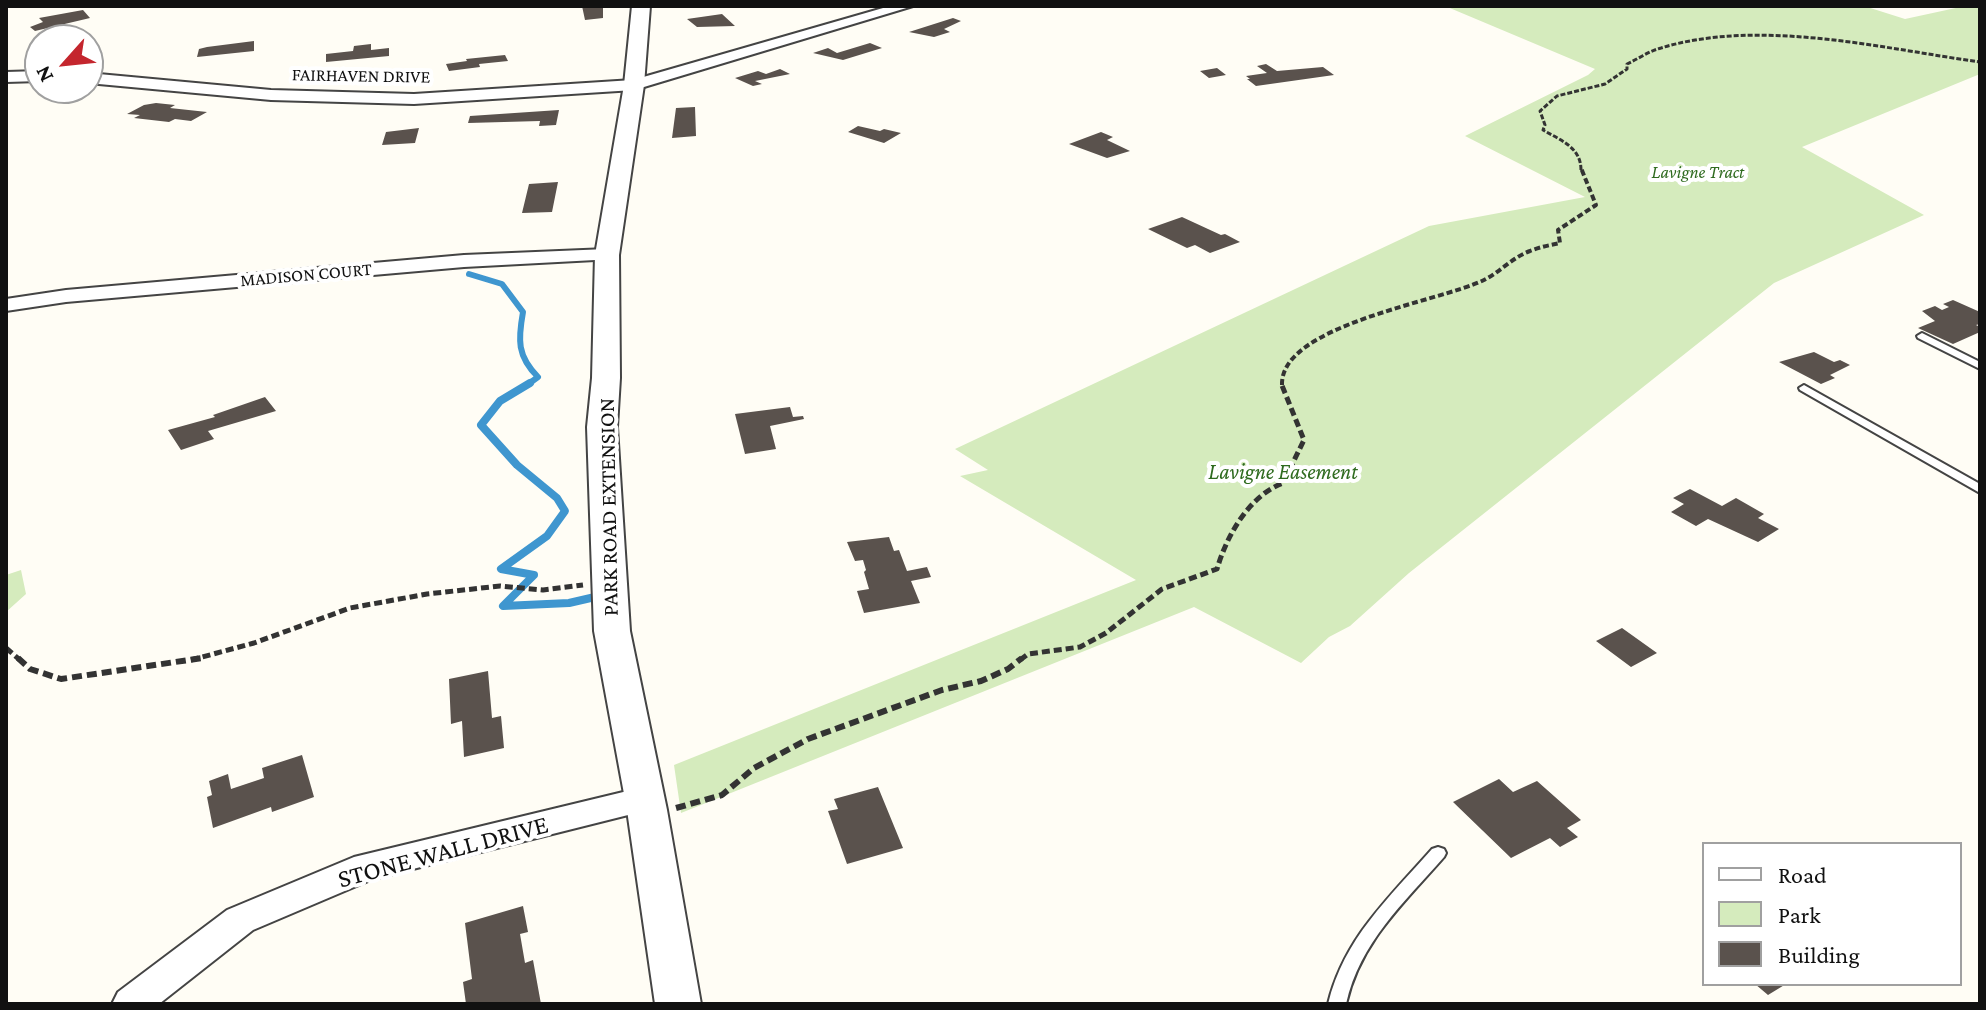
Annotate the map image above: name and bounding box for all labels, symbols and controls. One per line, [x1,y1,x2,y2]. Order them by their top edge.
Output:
north arrow [24,24,104,104]
text: N [29,62,58,87]
street label: FAIRHAVEN DRIVE [292,64,430,88]
park label: Lavigne Tract [1652,161,1744,183]
street label: MADISON COURT [239,258,373,292]
street label: PARK ROAD EXTENSION [594,398,624,616]
park label: Lavigne Easement [1208,459,1358,485]
street label: STONE WALL DRIVE [334,809,552,895]
legend [1702,842,1962,986]
text: Road [1778,861,1827,888]
text: Park [1778,901,1821,928]
text: Building [1778,941,1860,968]

